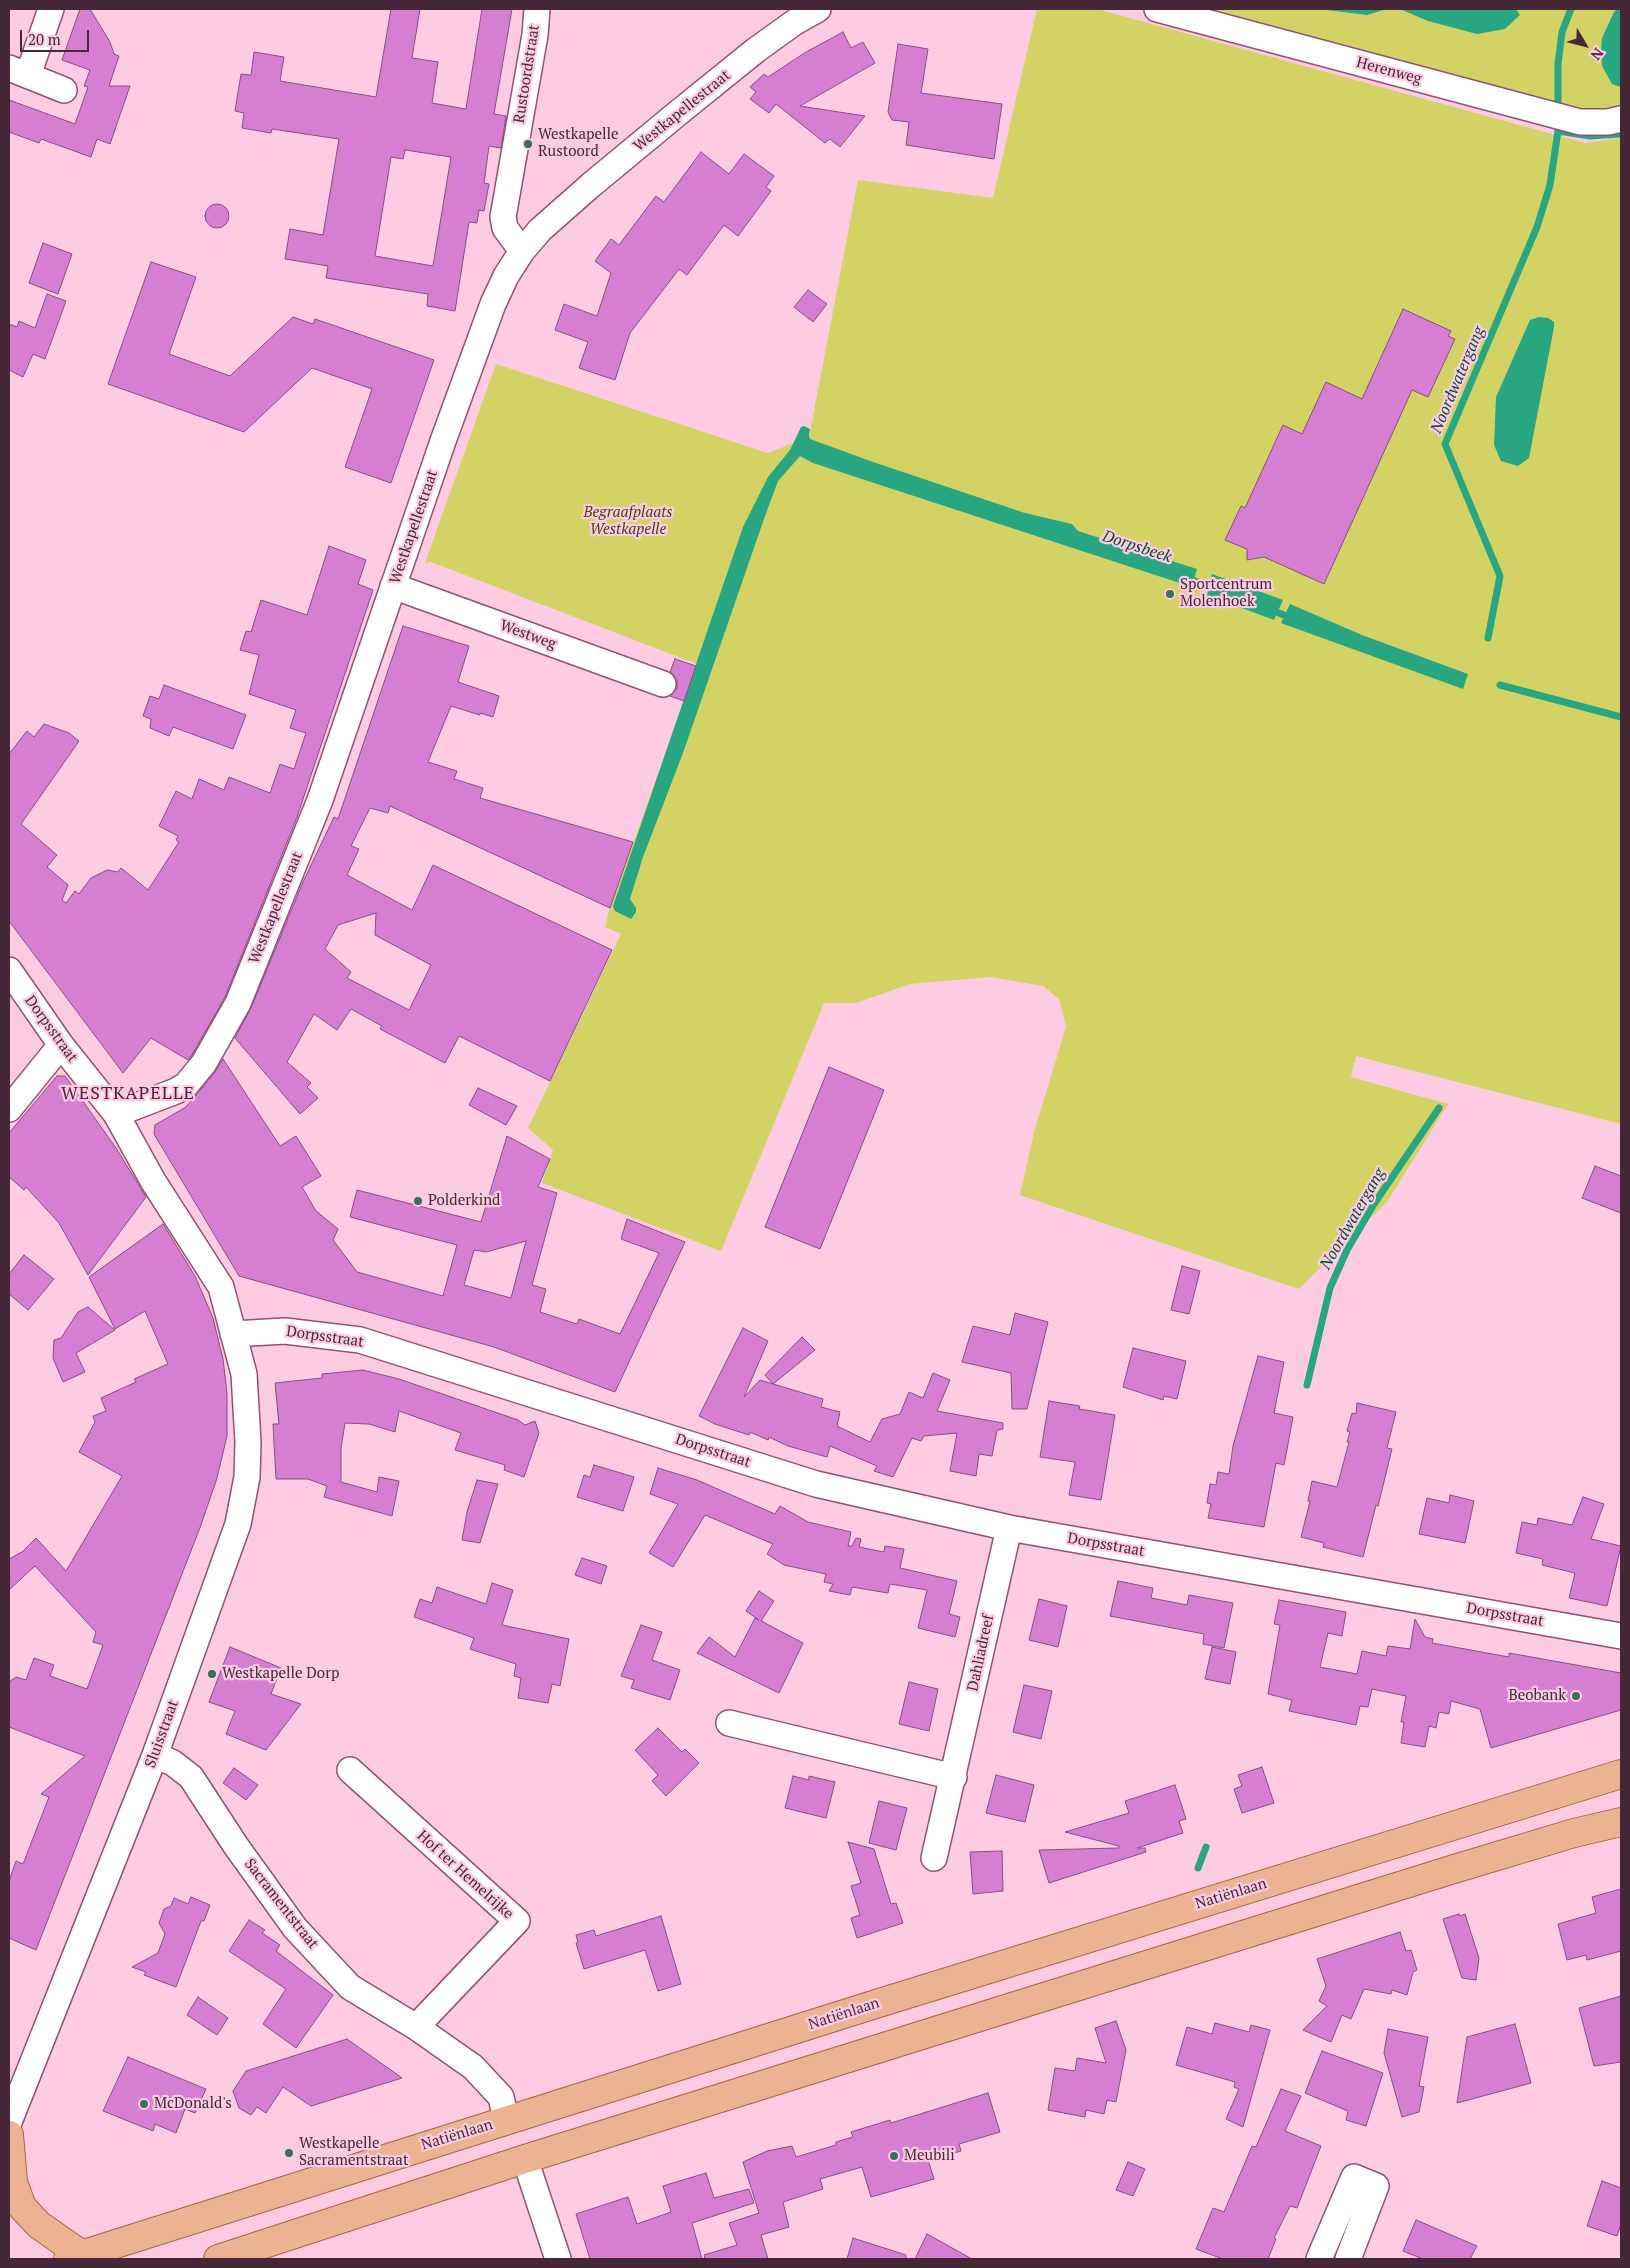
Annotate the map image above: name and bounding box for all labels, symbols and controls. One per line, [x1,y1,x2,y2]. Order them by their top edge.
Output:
scale bar [22,20,91,52]
north arrow [1560,20,1610,70]
street label: Rustoordstraat [510,23,544,125]
text: 20 m [28,29,61,49]
text: N [1587,44,1608,64]
street label: Herenweg [1354,54,1424,88]
street label: Westkapellestraat [630,67,734,155]
place label: Westkapelle Rustoord [538,126,619,161]
marker: Westkapelle Rustoord [522,138,534,150]
water label: Noordwatergang [1427,324,1489,436]
street label: Westkapellestraat [386,468,442,586]
park label: Begraafplaats Westkapelle [583,504,673,539]
water label: Dorpsbeek [1100,527,1174,567]
place label: Sportcentrum Molenhoek [1180,576,1272,611]
marker: Sportcentrum Molenhoek [1164,588,1176,600]
street label: Westweg [497,616,559,654]
street label: Westkapellestraat [245,849,307,967]
street label: Dorpsstraat [21,992,81,1066]
district label: WESTKAPELLE [60,1083,196,1105]
water label: Noordwatergang [1316,1165,1390,1273]
place label: Polderkind [428,1192,500,1210]
marker: Polderkind [412,1195,424,1207]
street label: Dorpsstraat [285,1323,365,1351]
street label: Dorpsstraat [673,1430,753,1472]
street label: Dorpsstraat [1066,1529,1146,1561]
street label: Dorpsstraat [1465,1599,1545,1631]
street label: Dahliadreef [964,1613,998,1693]
place label: Westkapelle Dorp [222,1665,339,1683]
marker: Westkapelle Dorp [206,1668,218,1680]
place label: Beobank [1509,1687,1566,1705]
marker: Beobank [1570,1690,1582,1702]
street label: Sluisstraat [141,1698,183,1770]
street label: Hof ter Hemelrijke [413,1827,517,1923]
street label: Sacramentstraat [240,1855,322,1953]
street label: Natiënlaan [1193,1875,1269,1913]
street label: Natiënlaan [806,1994,882,2034]
place label: McDonald's [154,2095,232,2113]
marker: McDonald's [138,2098,150,2110]
street label: Natiënlaan [419,2116,495,2154]
place label: Westkapelle Sacramentstraat [299,2135,408,2170]
marker: Westkapelle Sacramentstraat [283,2147,295,2159]
place label: Meubili [904,2147,955,2165]
marker: Meubili [888,2150,900,2162]

